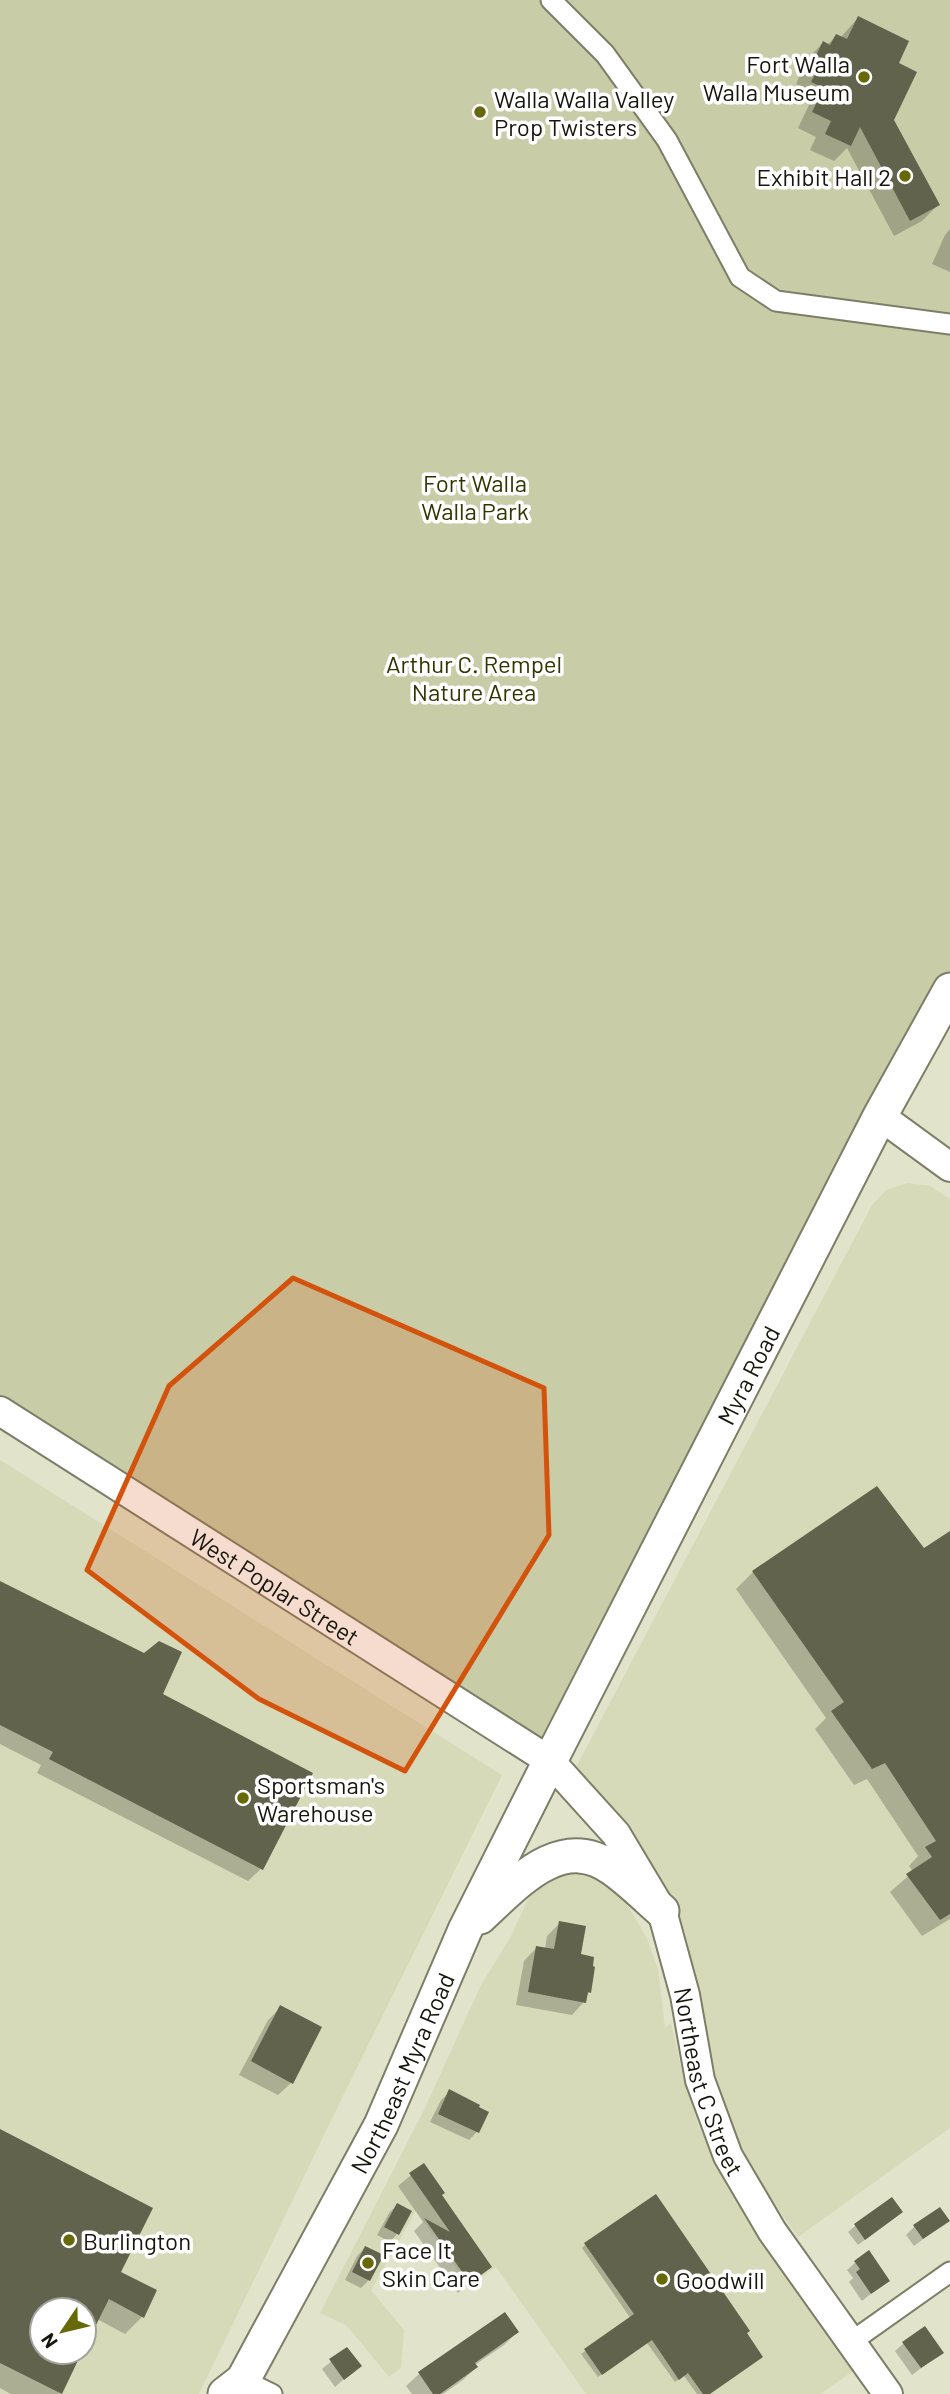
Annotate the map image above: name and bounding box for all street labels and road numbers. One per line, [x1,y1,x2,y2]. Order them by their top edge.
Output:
street label: Myra Road [710,1321,785,1429]
street label: West Poplar Street [185,1522,365,1651]
street label: Northeast Myra Road [343,1968,460,2178]
street label: Northeast C Street [669,1985,751,2181]

